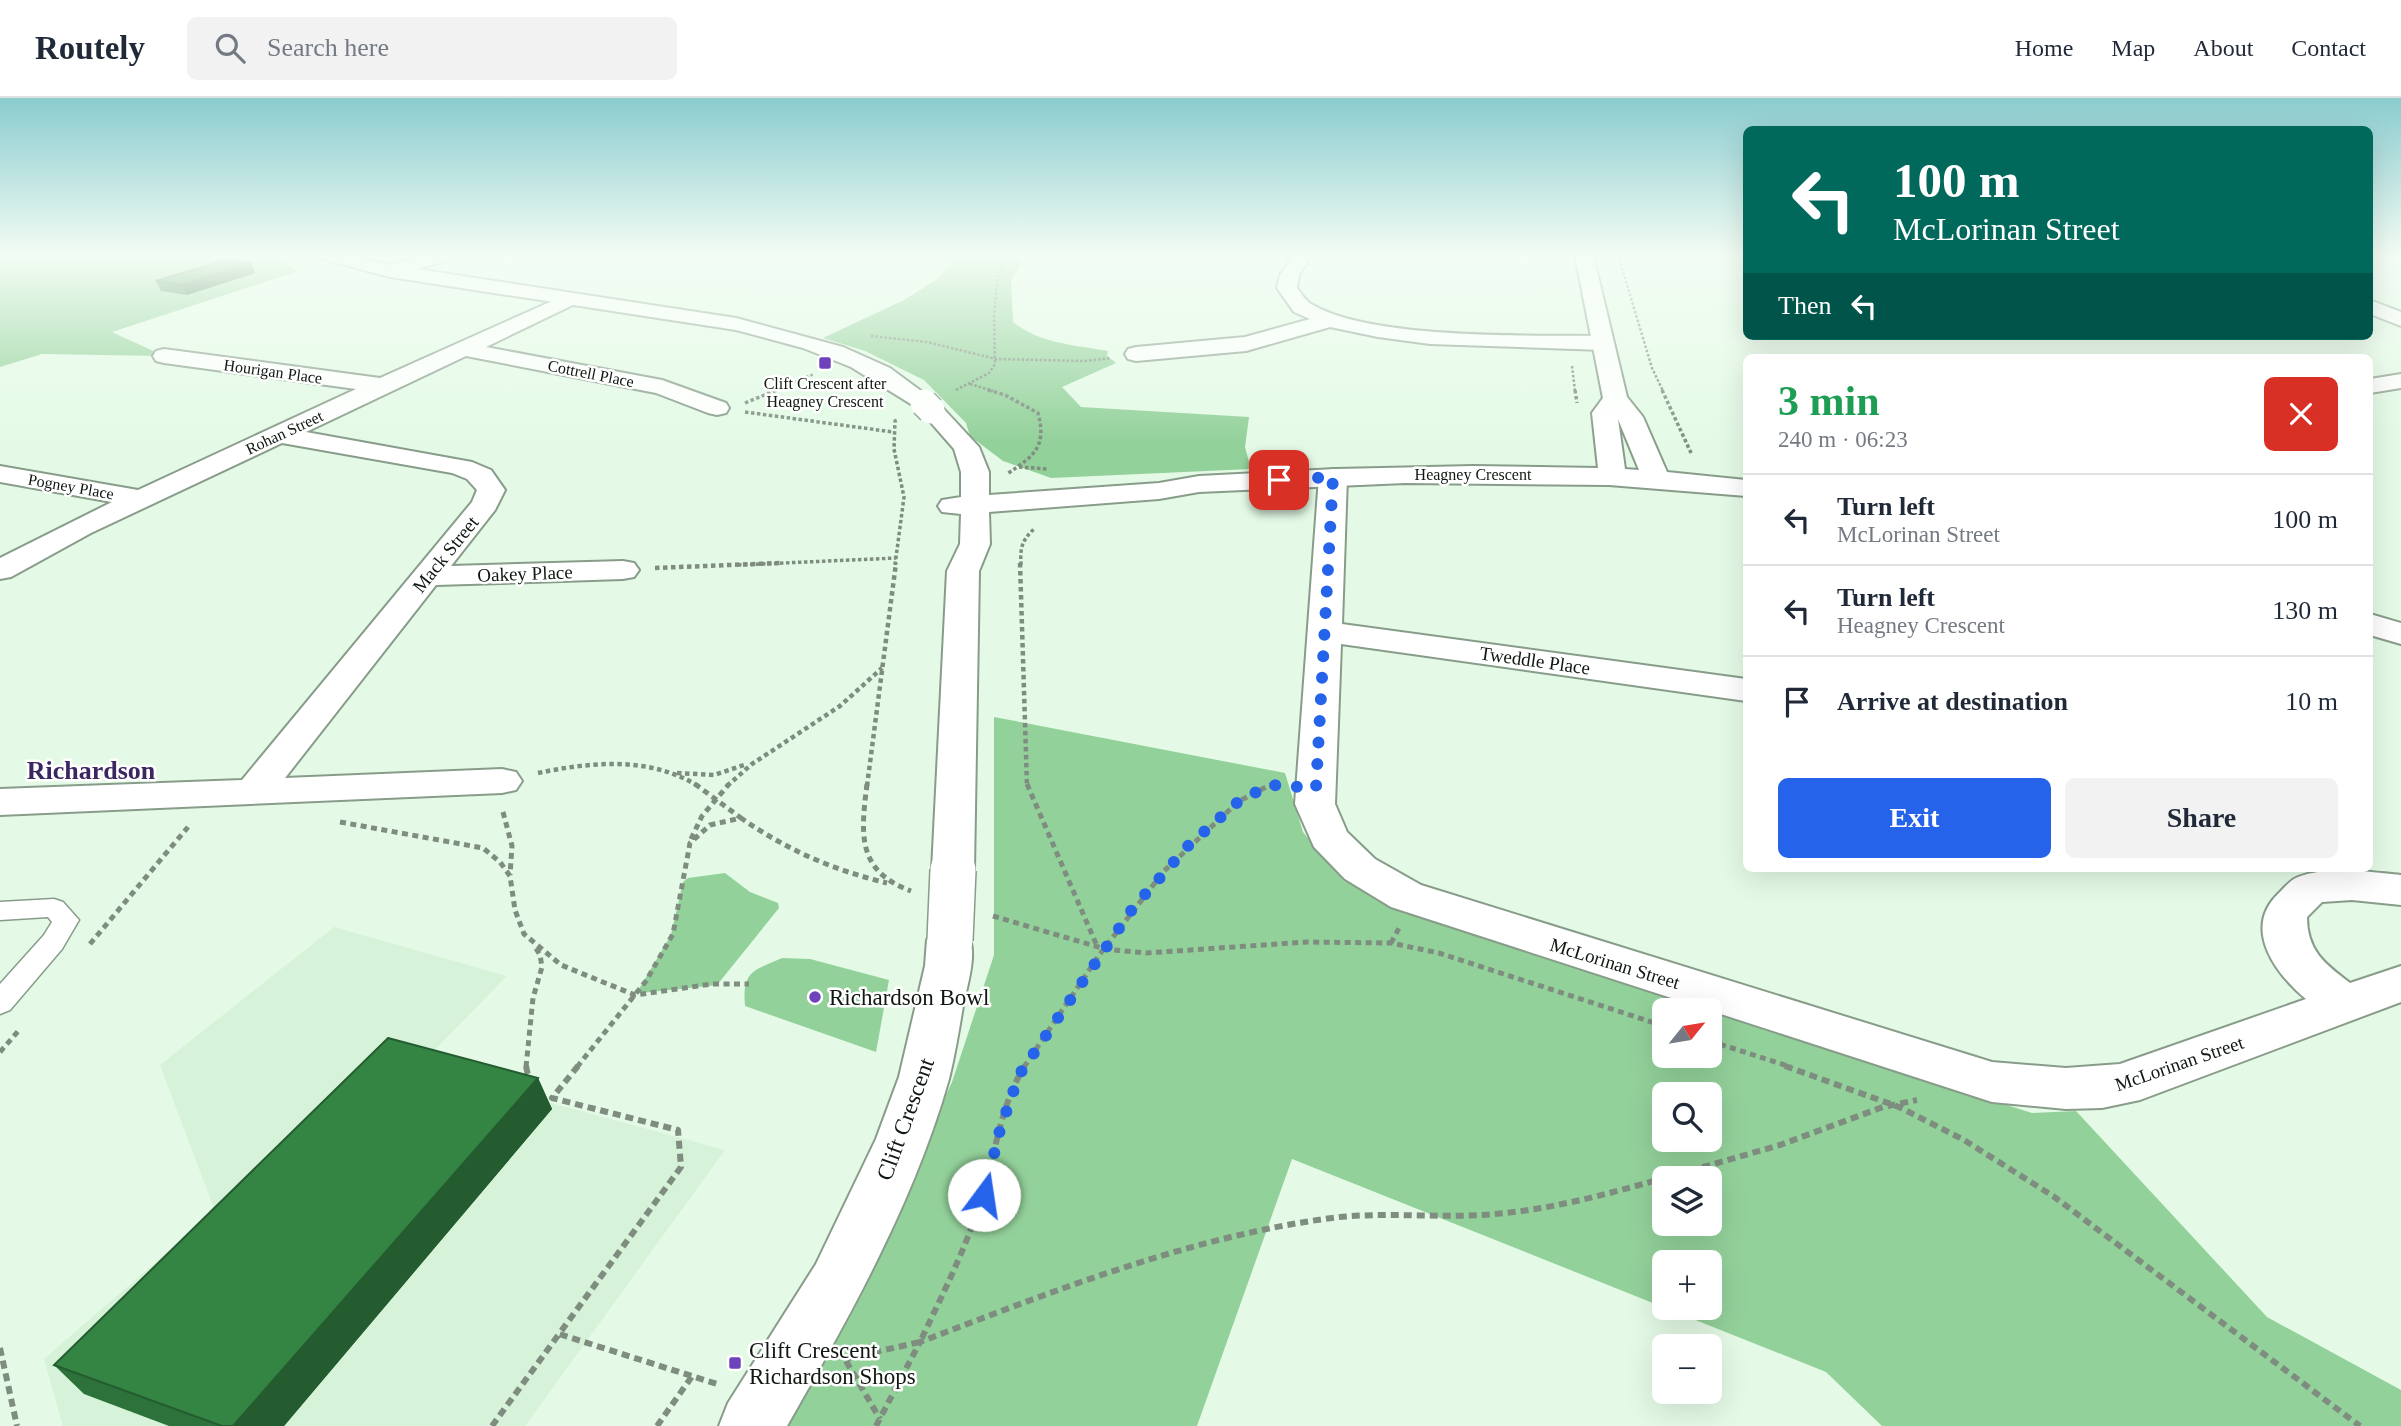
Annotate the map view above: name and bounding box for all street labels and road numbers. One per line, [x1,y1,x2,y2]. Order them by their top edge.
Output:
street label: Hourigan Place [223,356,323,388]
street label: Cottrell Place [546,357,635,390]
street label: Rohan Street [243,407,326,458]
street label: Heagney Crescent [1415,466,1532,484]
street label: Pogney Place [27,471,115,503]
street label: Mack Street [408,511,483,597]
street label: Oakey Place [477,561,573,586]
street label: Tweddle Place [1478,642,1591,679]
street label: McLorinan Street [1547,934,1683,993]
street label: McLorinan Street [2112,1031,2247,1095]
street label: Clift Crescent [872,1054,939,1184]

